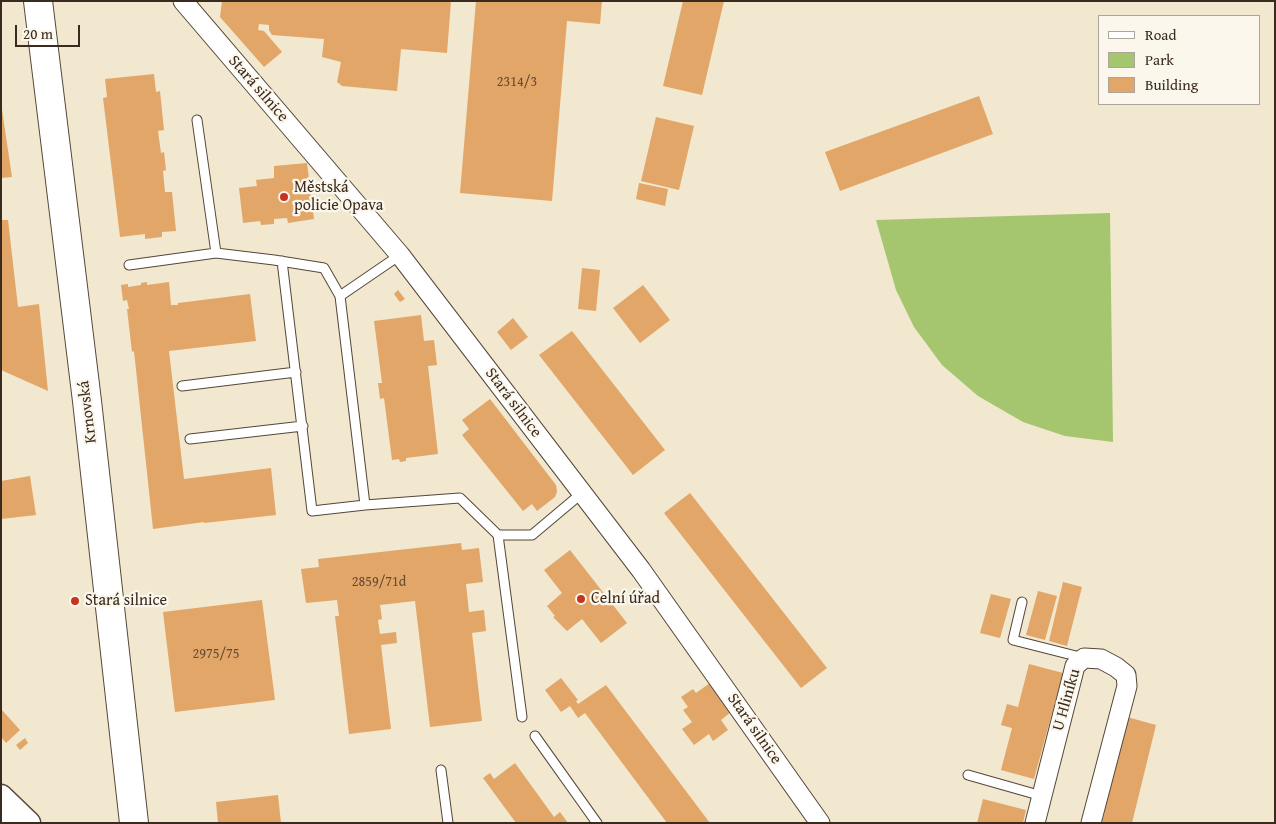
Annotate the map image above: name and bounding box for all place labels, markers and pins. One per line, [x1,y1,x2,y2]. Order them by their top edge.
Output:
place label: Městská policie Opava [294,178,383,216]
marker: Městská policie Opava [278,191,290,203]
place label: Celní úřad [591,589,660,609]
place label: Stará silnice [85,591,167,611]
marker: Celní úřad [575,593,587,605]
marker: Stará silnice [69,595,81,607]

